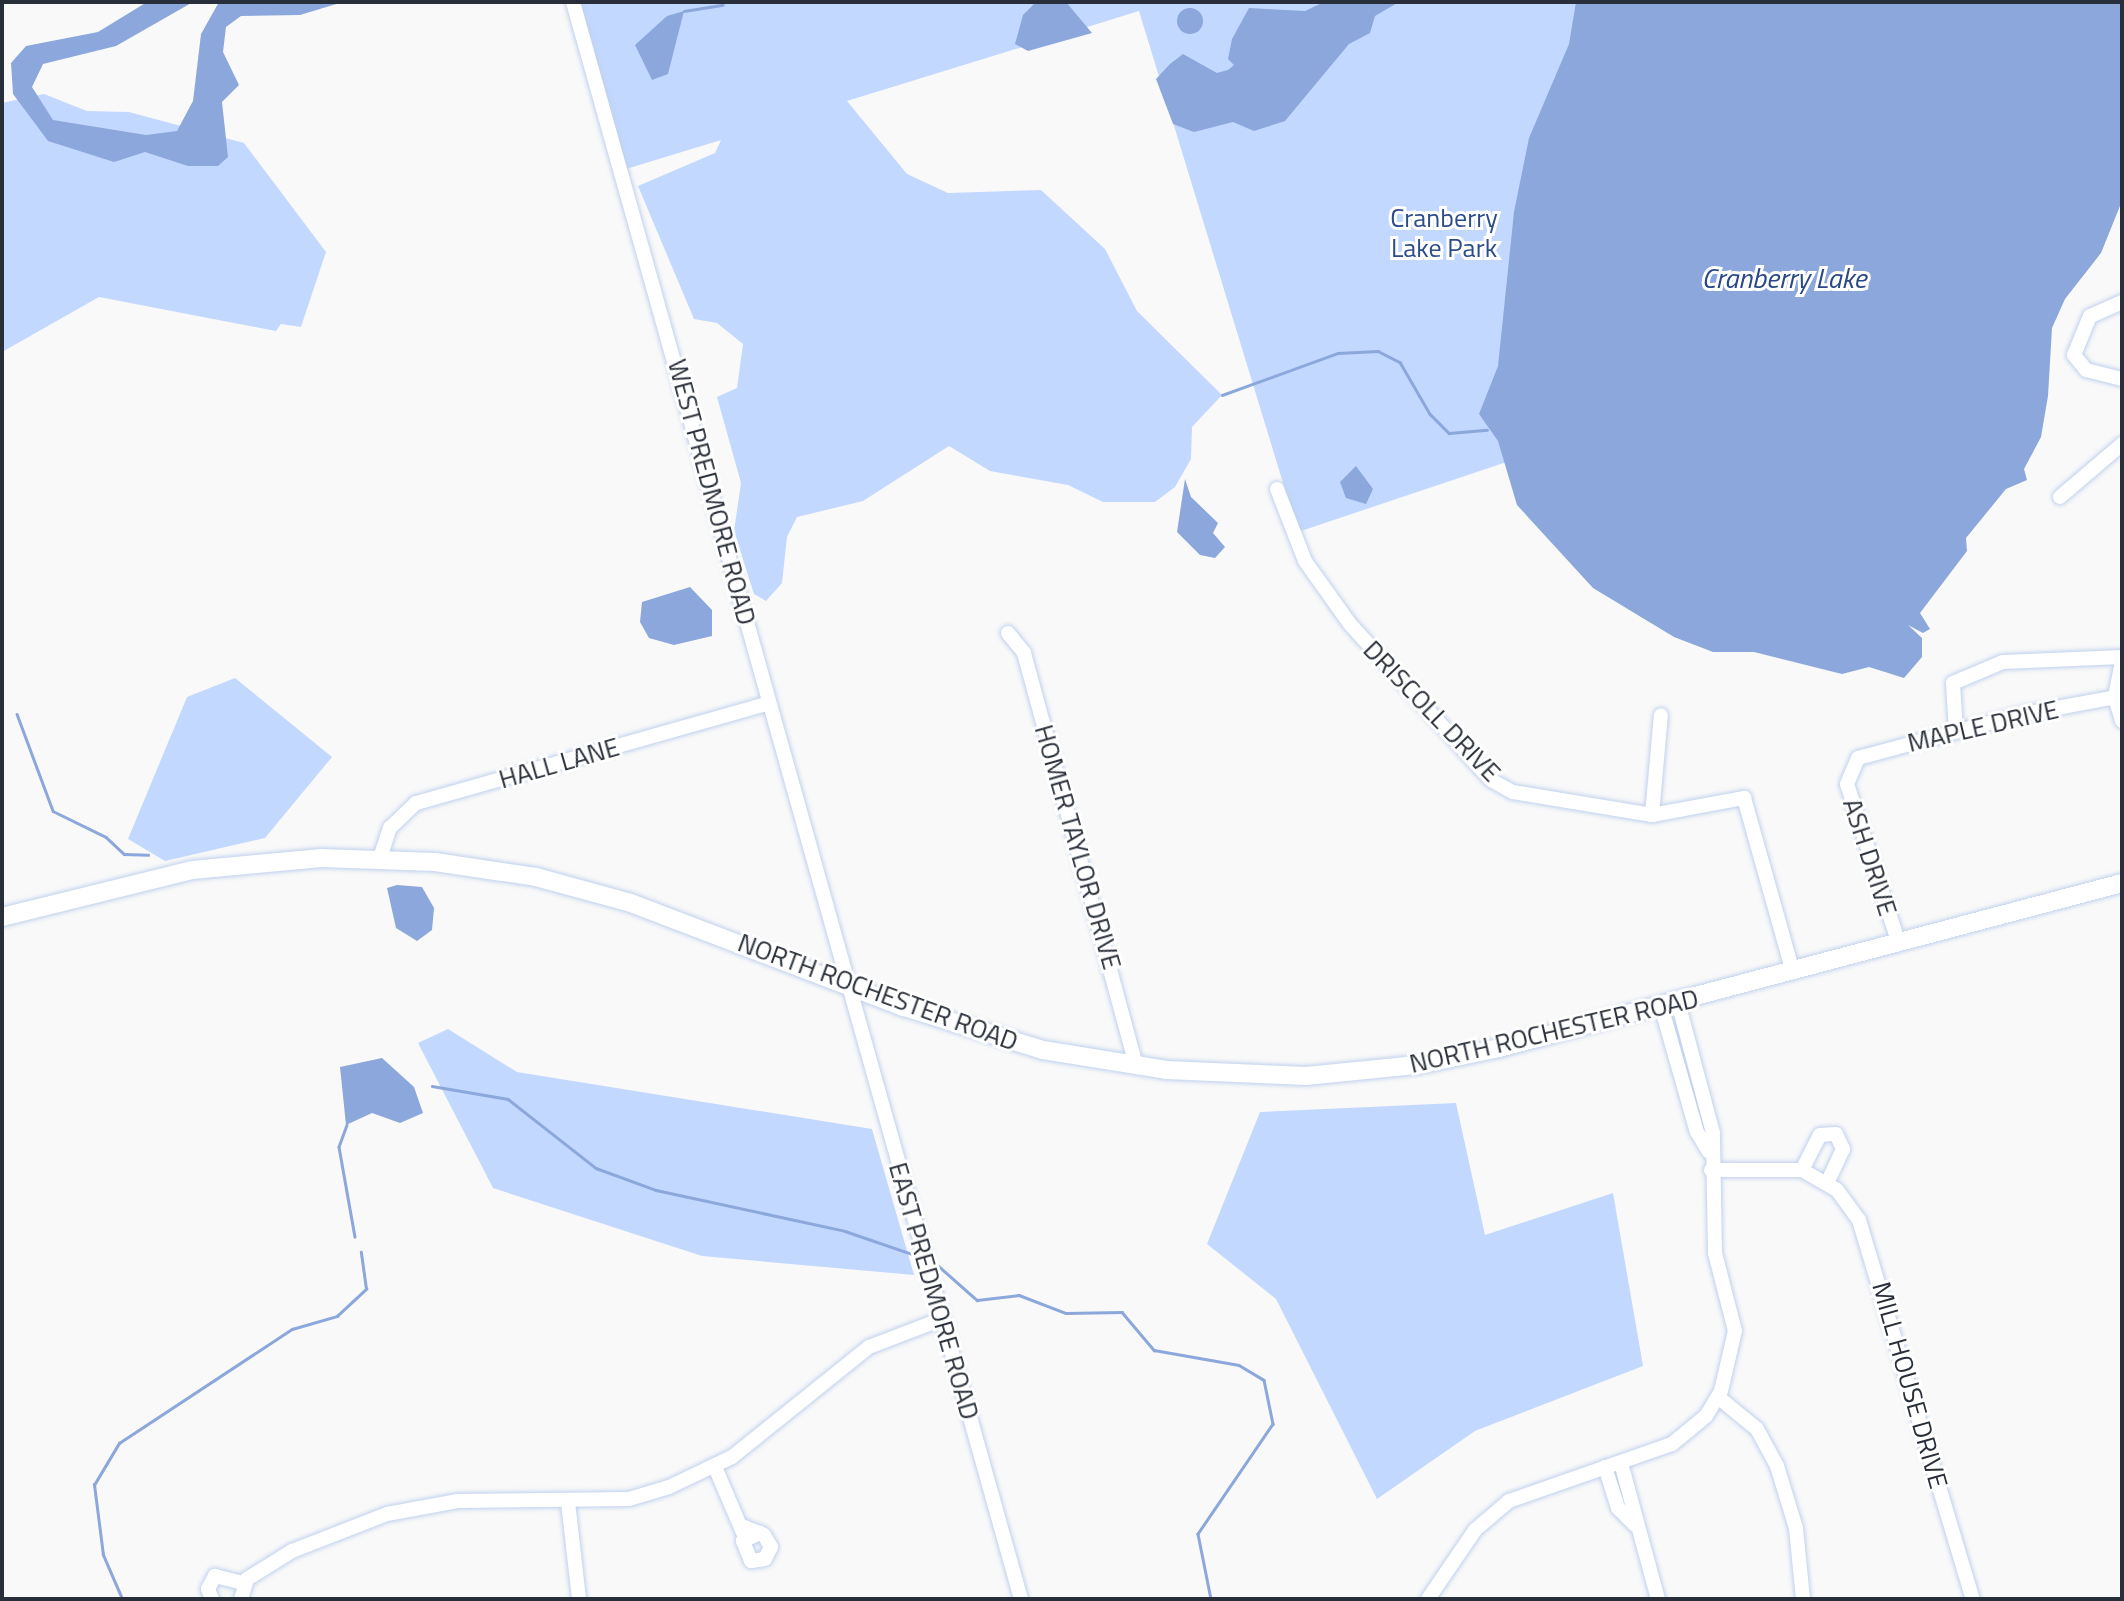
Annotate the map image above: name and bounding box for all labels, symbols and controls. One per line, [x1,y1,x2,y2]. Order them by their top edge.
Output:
park label: Cranberry Lake Park [1390,202,1498,264]
water label: Cranberry Lake [1702,261,1866,295]
street label: WEST PREDMORE ROAD [662,356,762,628]
street label: DRISCOLL DRIVE [1357,634,1507,788]
street label: MAPLE DRIVE [1904,693,2062,759]
street label: HOMER TAYLOR DRIVE [1028,721,1128,973]
street label: HALL LANE [495,731,623,795]
street label: ASH DRIVE [1836,794,1904,920]
street label: NORTH ROCHESTER ROAD [734,927,1022,1057]
street label: NORTH ROCHESTER ROAD [1406,983,1702,1079]
street label: EAST PREDMORE ROAD [882,1159,986,1423]
street label: MILL HOUSE DRIVE [1866,1278,1954,1492]

